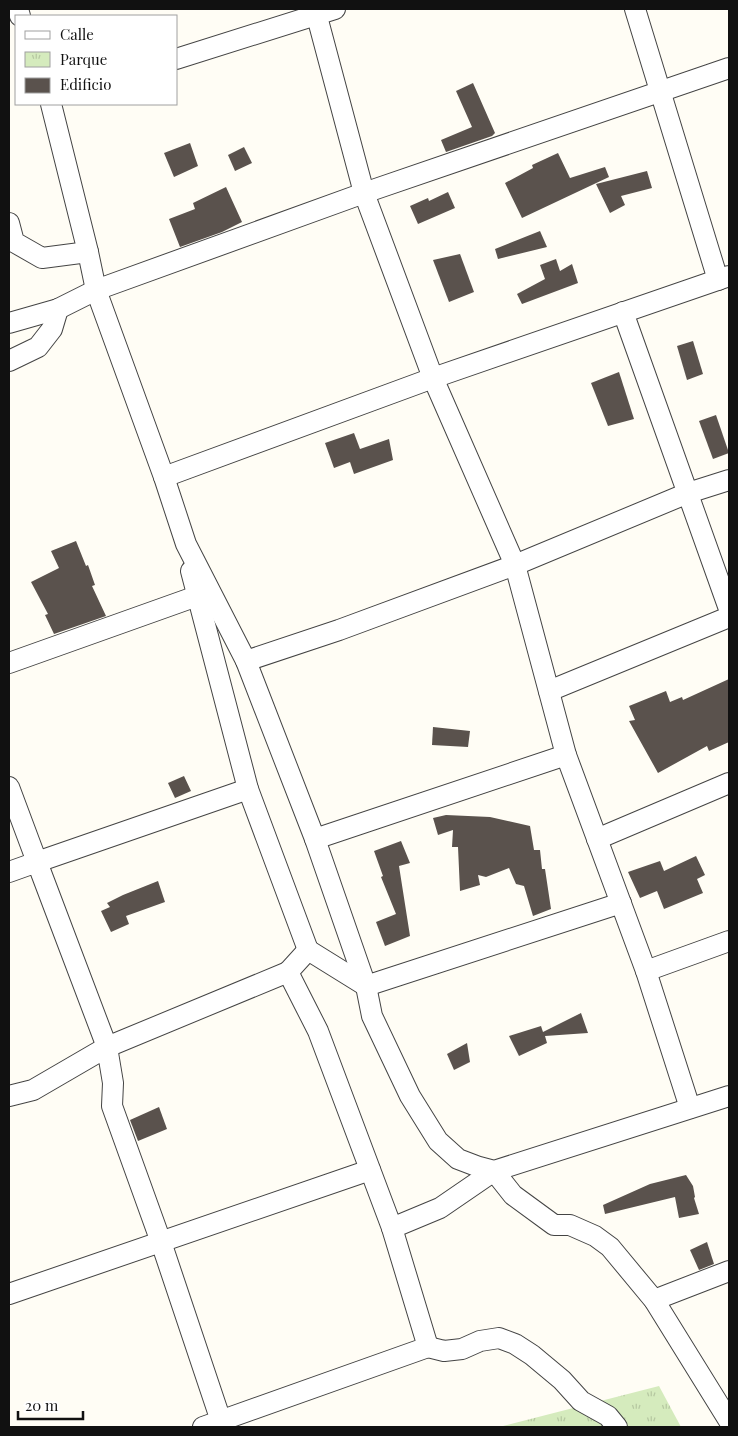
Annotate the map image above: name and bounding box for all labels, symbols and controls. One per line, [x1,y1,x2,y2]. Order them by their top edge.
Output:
legend [15,15,178,105]
text: Calle [60,24,94,44]
text: Parque [60,49,107,69]
text: Edificio [60,74,111,94]
scale bar [18,1388,82,1420]
text: 20 m [25,1395,59,1415]

